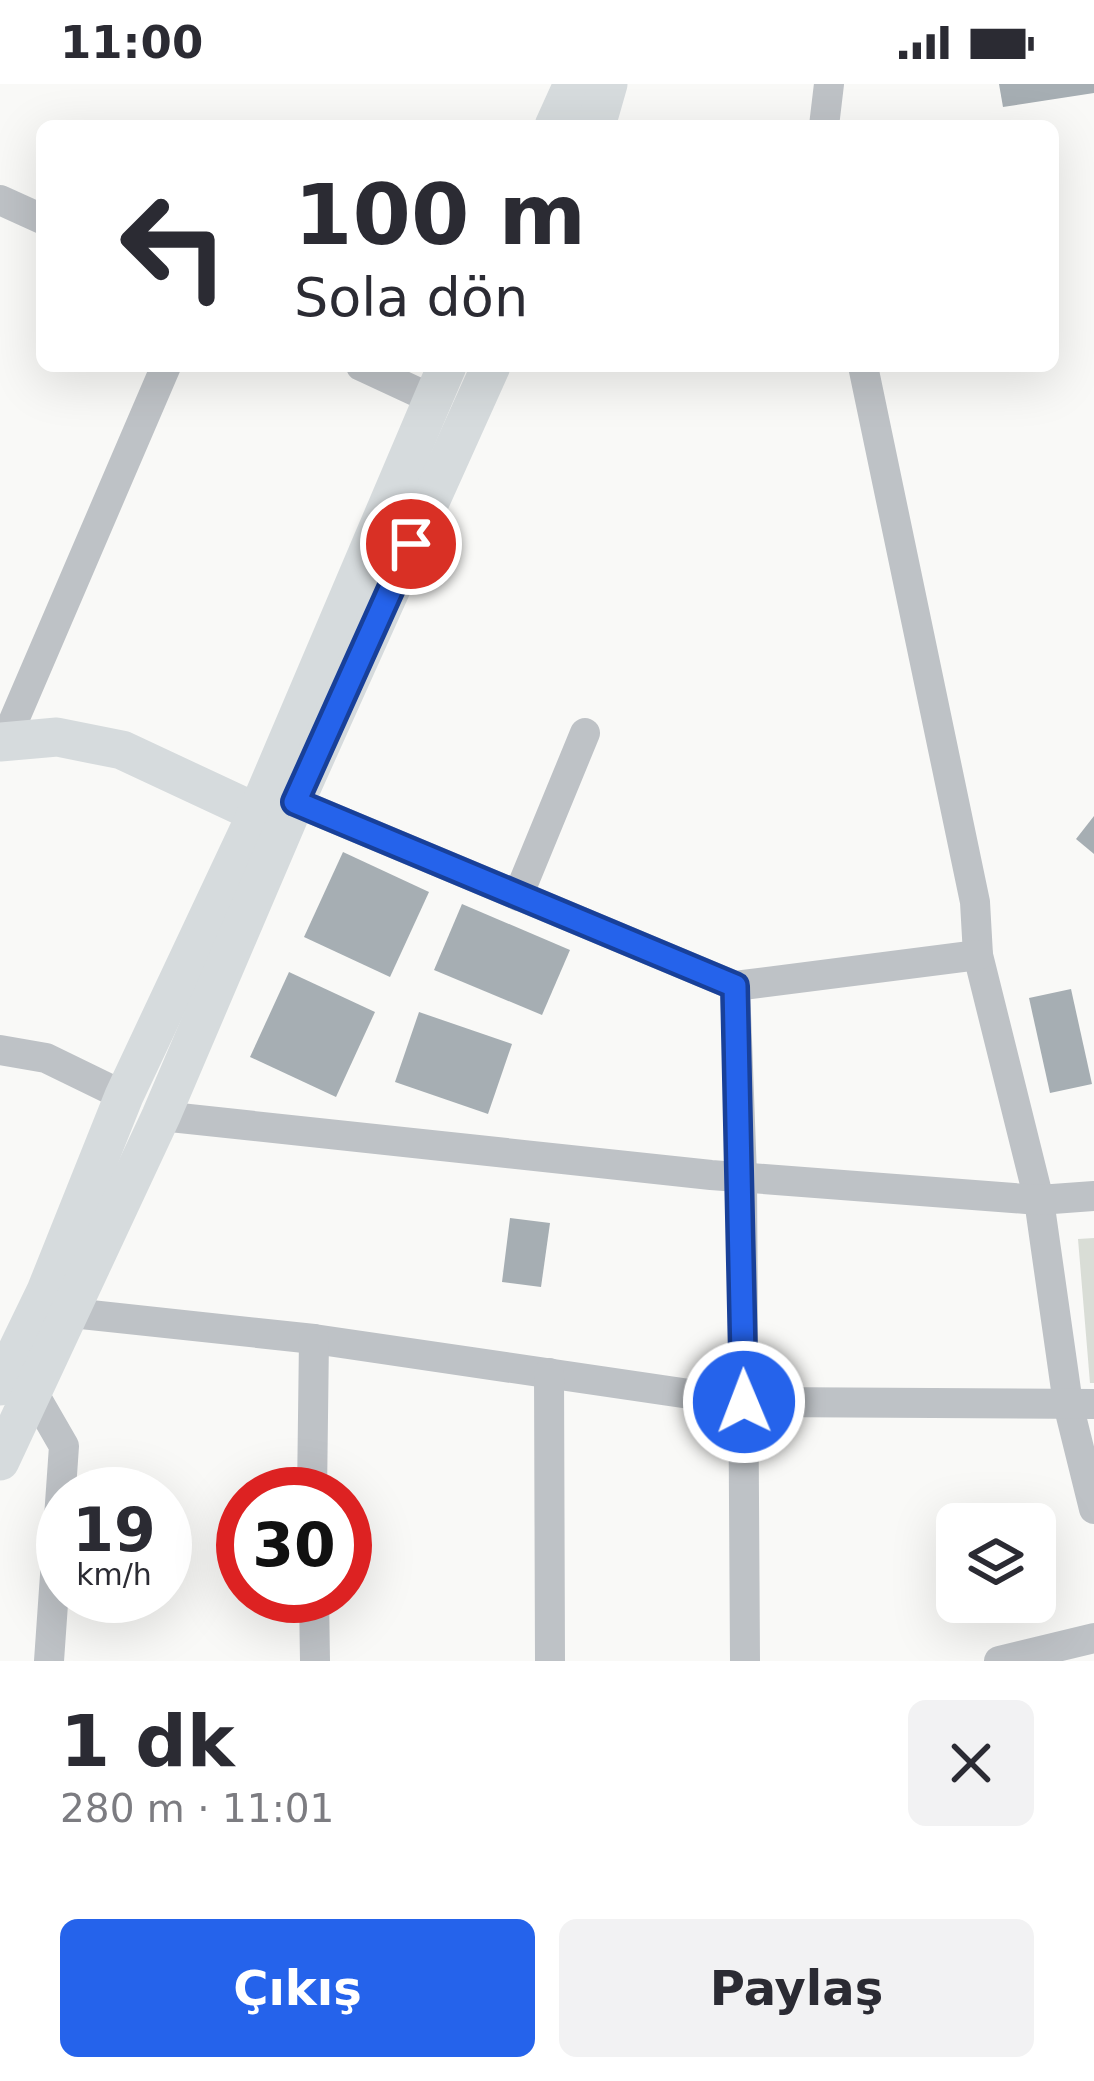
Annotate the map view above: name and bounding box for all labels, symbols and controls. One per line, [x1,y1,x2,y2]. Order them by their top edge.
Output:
text: 11:00 [60,16,203,69]
text: 100 m [294,166,586,264]
icon: left [96,168,252,324]
text: Sola dön [294,266,528,329]
pin [360,493,462,595]
icon: arrive [378,511,444,577]
position arrow [681,1339,807,1465]
speed limit sign: 30 [216,1467,372,1623]
text: 19 [72,1495,156,1565]
map controls [936,1503,1056,1623]
button: layers [936,1503,1056,1623]
text: km/h [76,1557,152,1592]
text: 1 dk [60,1699,235,1783]
button: close [908,1700,1034,1826]
text: 280 m · 11:01 [60,1786,334,1831]
button: Çıkış [60,1919,535,2057]
button: Paylaş [559,1919,1034,2057]

